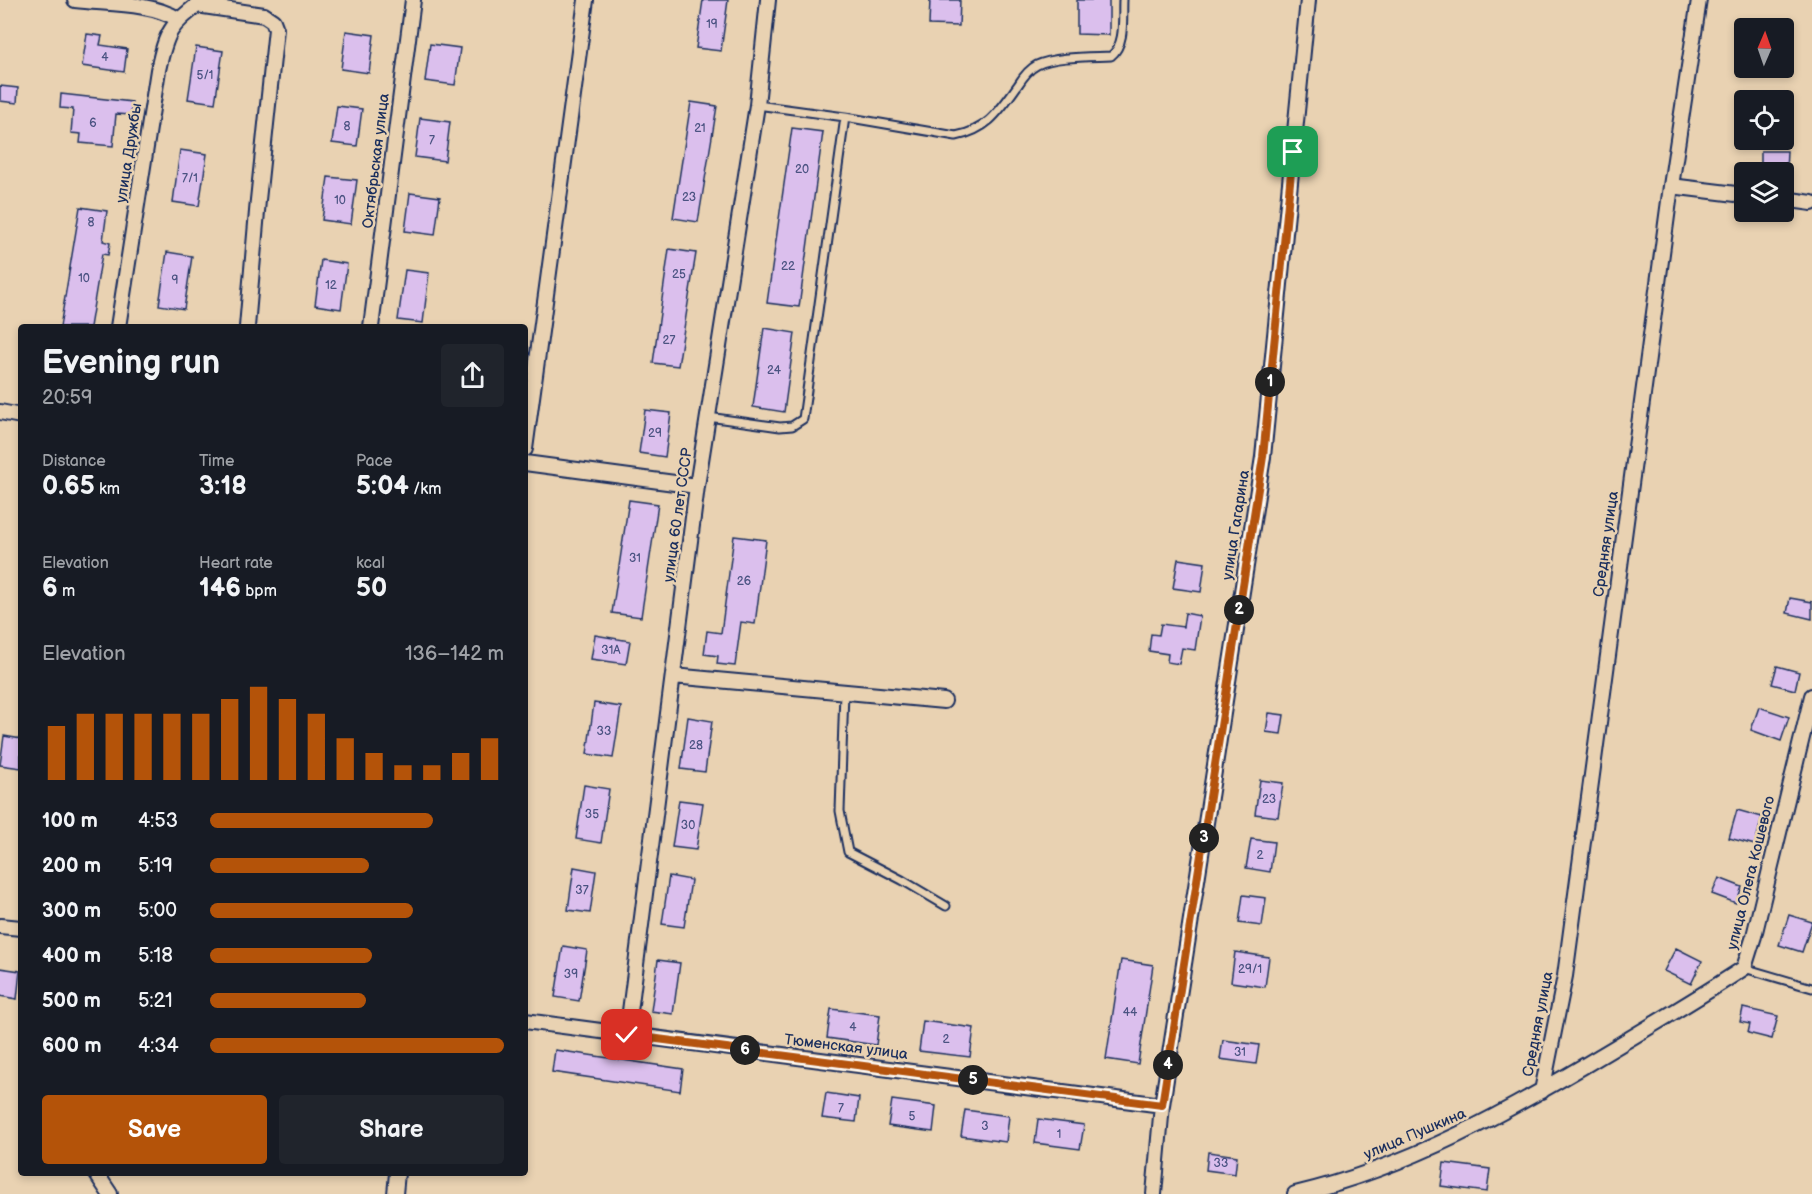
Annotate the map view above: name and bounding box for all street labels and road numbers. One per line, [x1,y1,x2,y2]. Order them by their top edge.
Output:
street label: Октябрьская улица [358,92,394,230]
street label: улица Дружбы [112,102,146,204]
street label: улица 60 лет СССР [659,446,697,583]
street label: улица Гагарина [1218,468,1254,581]
street label: Средняя улица [1589,490,1623,598]
street label: улица Олега Кошевого [1723,794,1779,952]
street label: Средняя улица [1518,970,1558,1078]
street label: Тюменская улица [783,1030,909,1064]
street label: улица Пушкина [1361,1104,1469,1164]

